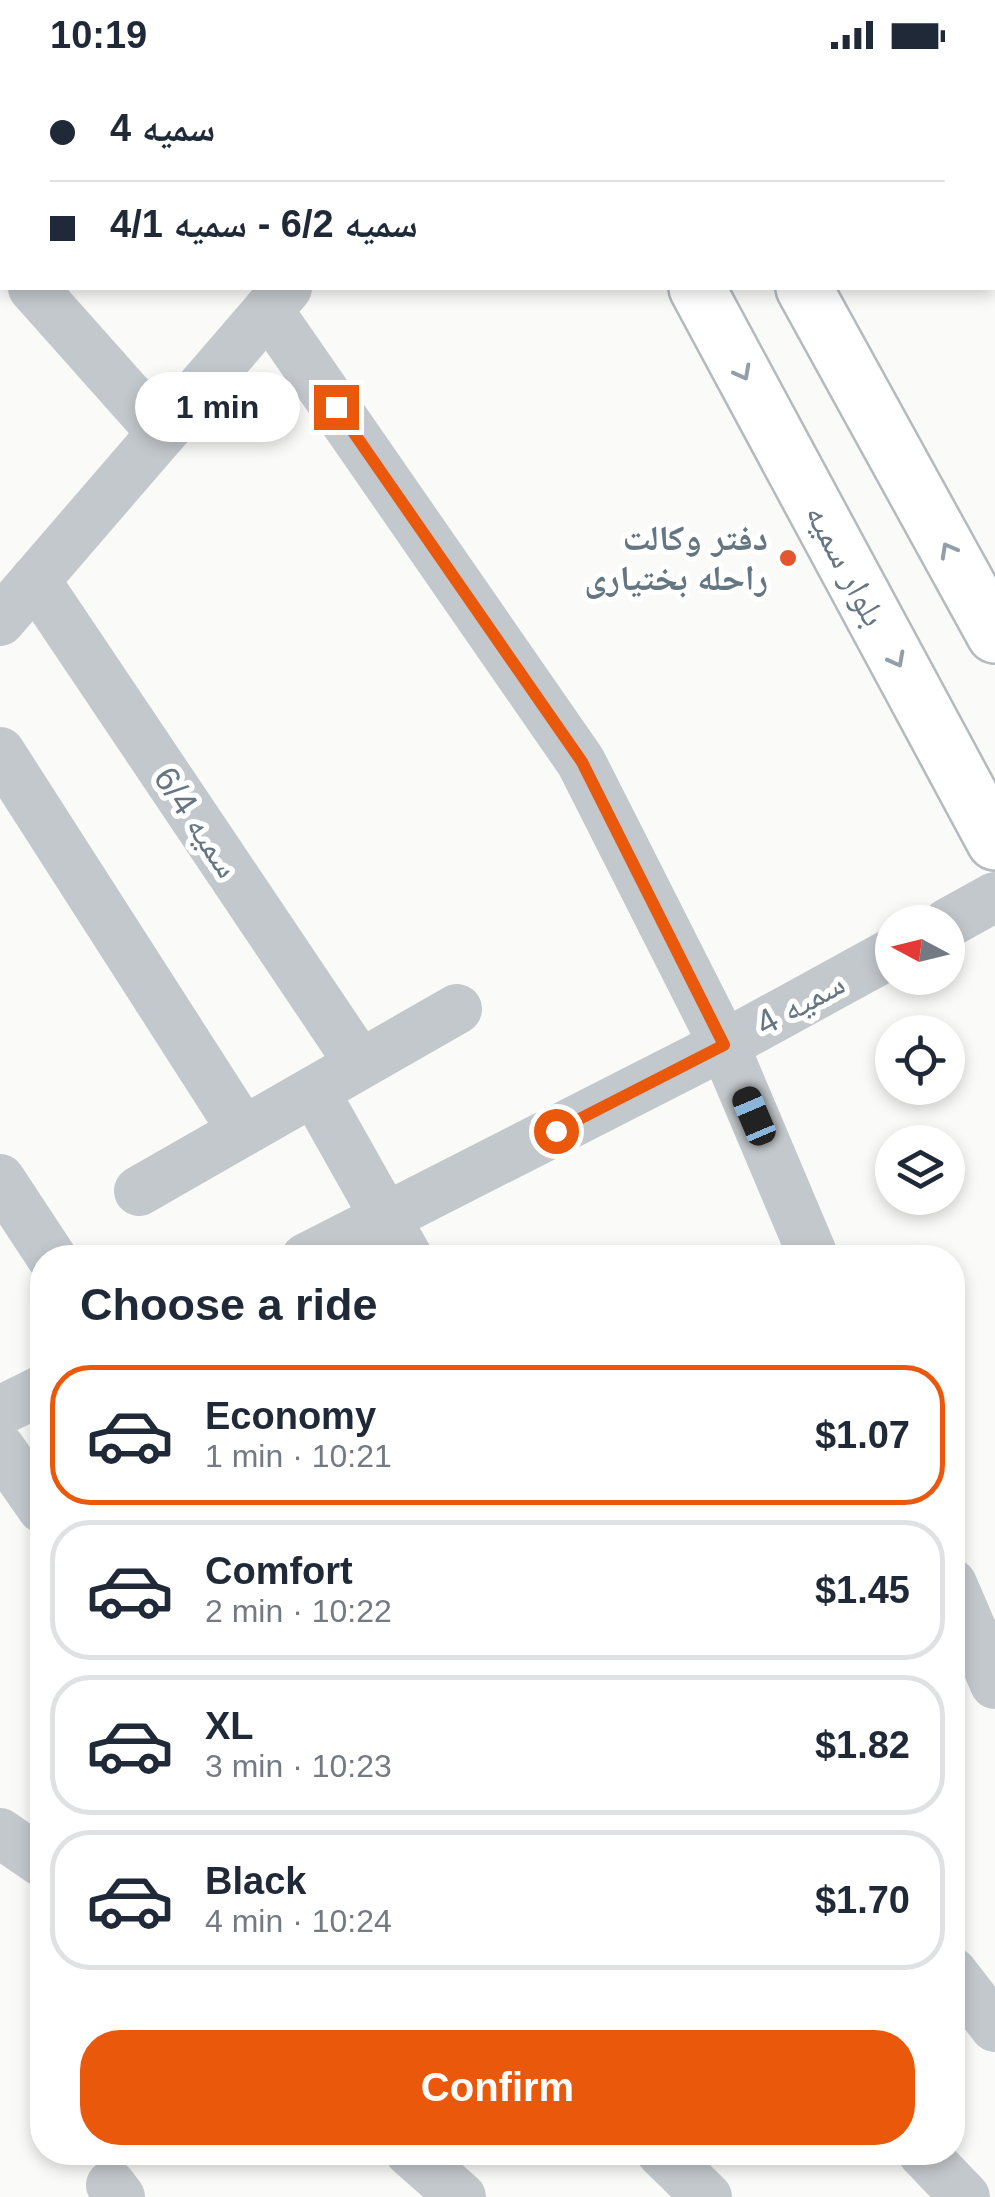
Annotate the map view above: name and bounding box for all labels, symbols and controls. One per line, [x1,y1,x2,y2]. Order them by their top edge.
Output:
text: 10:19 [50,14,147,56]
text: سمیه 4 [110,107,215,149]
text: سمیه 6/2 - سمیه 4/1 [110,203,418,245]
one-way arrow [731,363,750,381]
callout: 1 min [136,372,301,442]
route end [314,385,359,430]
text: 1 min [176,389,259,425]
street label: بلوار سمیه [797,497,895,633]
place label: دفتر وکالت راحله بختیاری [584,518,768,599]
one-way arrow [941,542,961,560]
marker: دفتر وکالت راحله بختیاری [777,547,799,569]
one-way arrow [885,649,904,667]
street label: سمیه 6/4 [146,759,248,884]
north arrow [875,905,965,995]
map controls [875,905,965,1215]
street label: سمیه 4 [749,962,851,1043]
button: locate [875,1015,965,1105]
car [728,1083,780,1149]
route start [534,1109,579,1154]
button: layers [875,1125,965,1215]
text: Choose a ride [80,1279,378,1330]
icon: car [85,1390,175,1480]
text: Economy [205,1395,376,1437]
text: $1.07 [815,1414,910,1456]
text: 1 min · 10:21 [205,1438,392,1474]
icon: car [85,1545,175,1635]
text: Comfort [205,1550,353,1592]
text: $1.45 [815,1569,910,1611]
text: 2 min · 10:22 [205,1593,392,1629]
icon: car [85,1700,175,1790]
text: XL [205,1705,254,1747]
text: $1.82 [815,1724,910,1766]
text: 3 min · 10:23 [205,1748,392,1784]
icon: car [85,1855,175,1945]
text: Black [205,1860,306,1902]
text: $1.70 [815,1879,910,1921]
text: 4 min · 10:24 [205,1903,392,1939]
button: Confirm [80,2030,915,2145]

